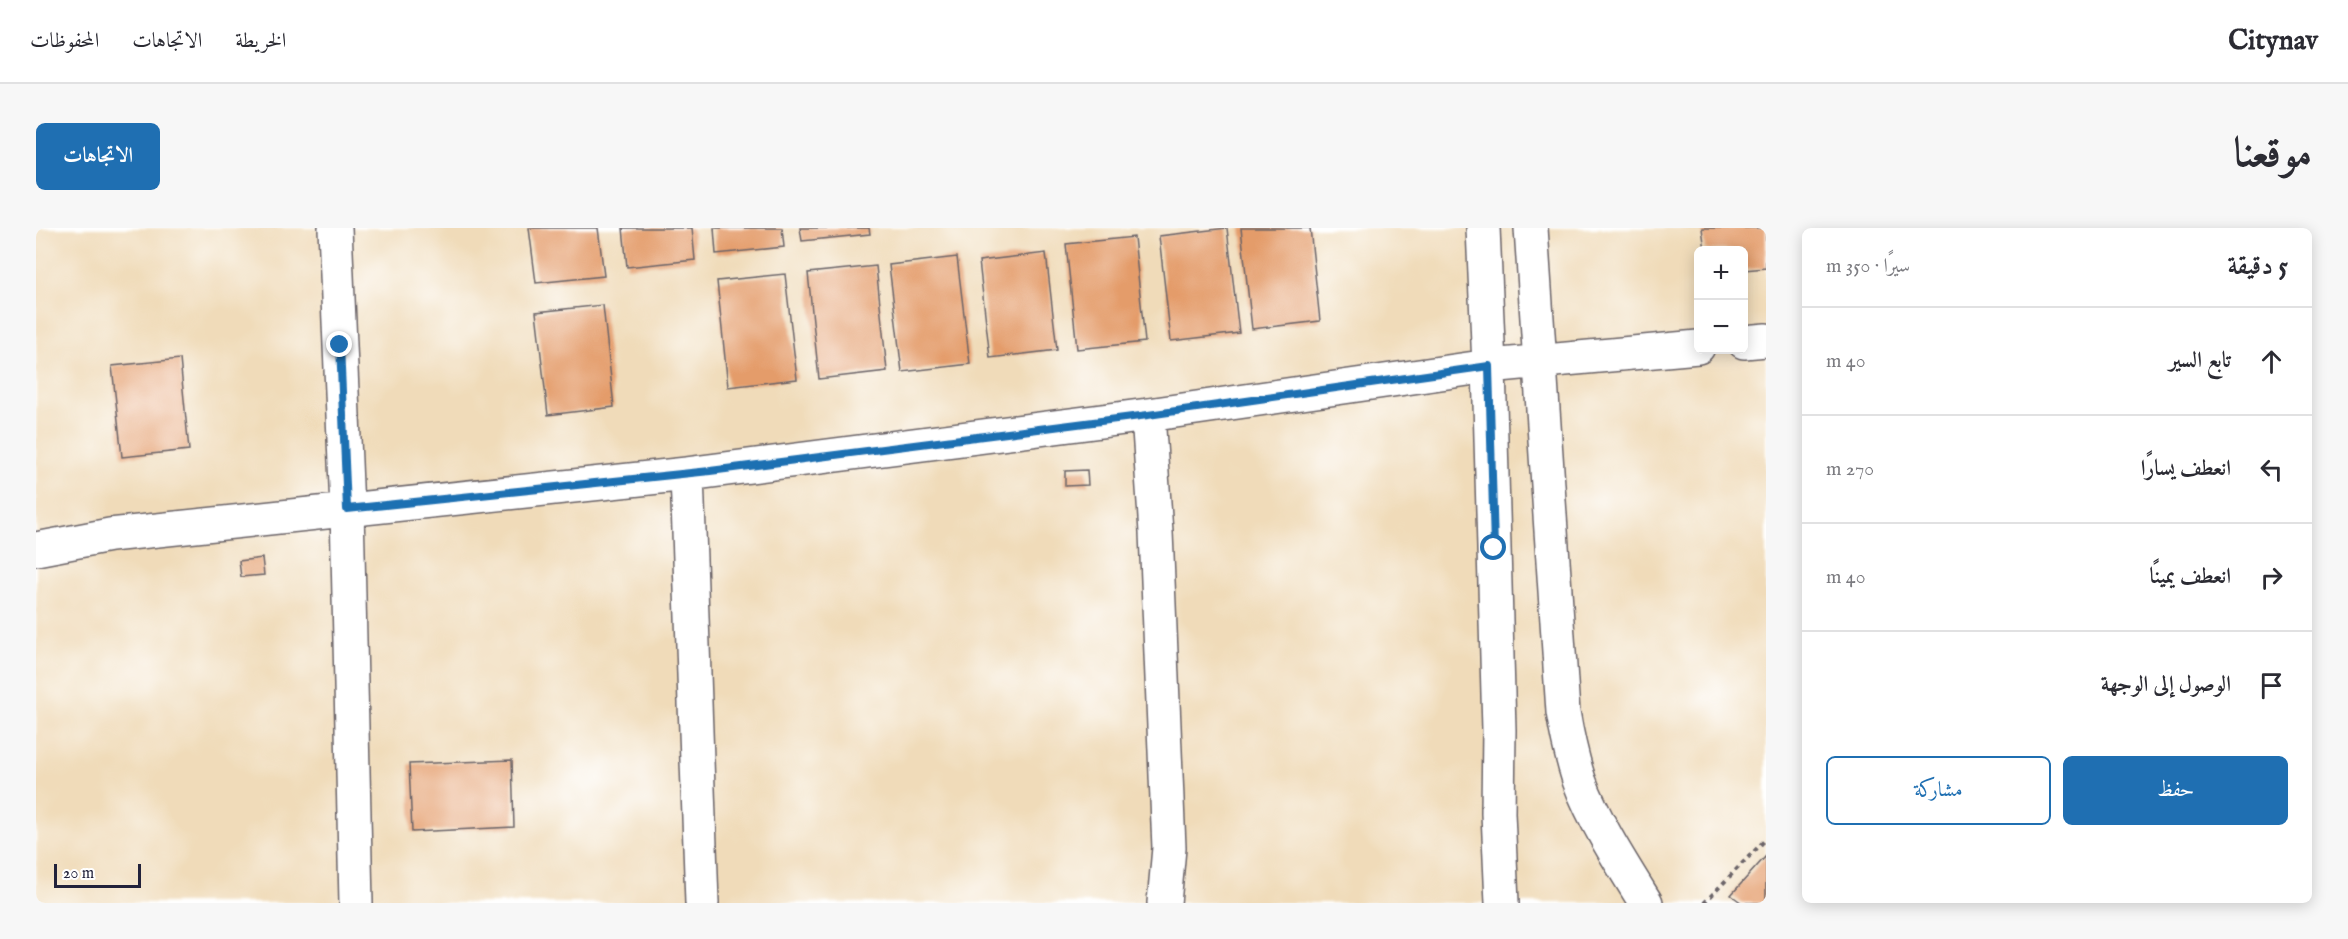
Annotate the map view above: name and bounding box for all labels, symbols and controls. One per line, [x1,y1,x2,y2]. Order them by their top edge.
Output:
text: Citynav [2228,24,2318,59]
text: المحفوظات [30,28,99,55]
text: الاتجاهات [132,28,202,55]
text: الخريطة [235,28,286,55]
button: الاتجاهات [36,123,160,190]
text: موقعنا [2234,128,2312,181]
map controls [1694,246,1748,354]
button: + [1694,246,1748,300]
text: 5 دقيقة [2228,250,2288,283]
text: سيرًا · 350 m [1826,254,1910,279]
button: − [1694,300,1748,354]
route end [326,331,352,357]
icon: ahead [2255,345,2288,378]
text: تابع السير [2169,347,2231,375]
text: 40 m [1826,349,1865,374]
icon: left [2255,453,2288,486]
text: انعطف يسارًا [2141,455,2231,483]
text: 270 m [1826,457,1874,482]
route start [1480,534,1506,560]
icon: right [2255,561,2288,594]
text: انعطف يمينًا [2150,563,2231,591]
text: 40 m [1826,565,1865,590]
icon: arrive [2255,669,2288,702]
text: الوصول إلى الوجهة [2101,671,2231,699]
button: مشاركة [1826,756,2051,825]
button: حفظ [2063,756,2288,825]
scale bar [54,861,141,888]
text: 20 m [63,864,94,884]

